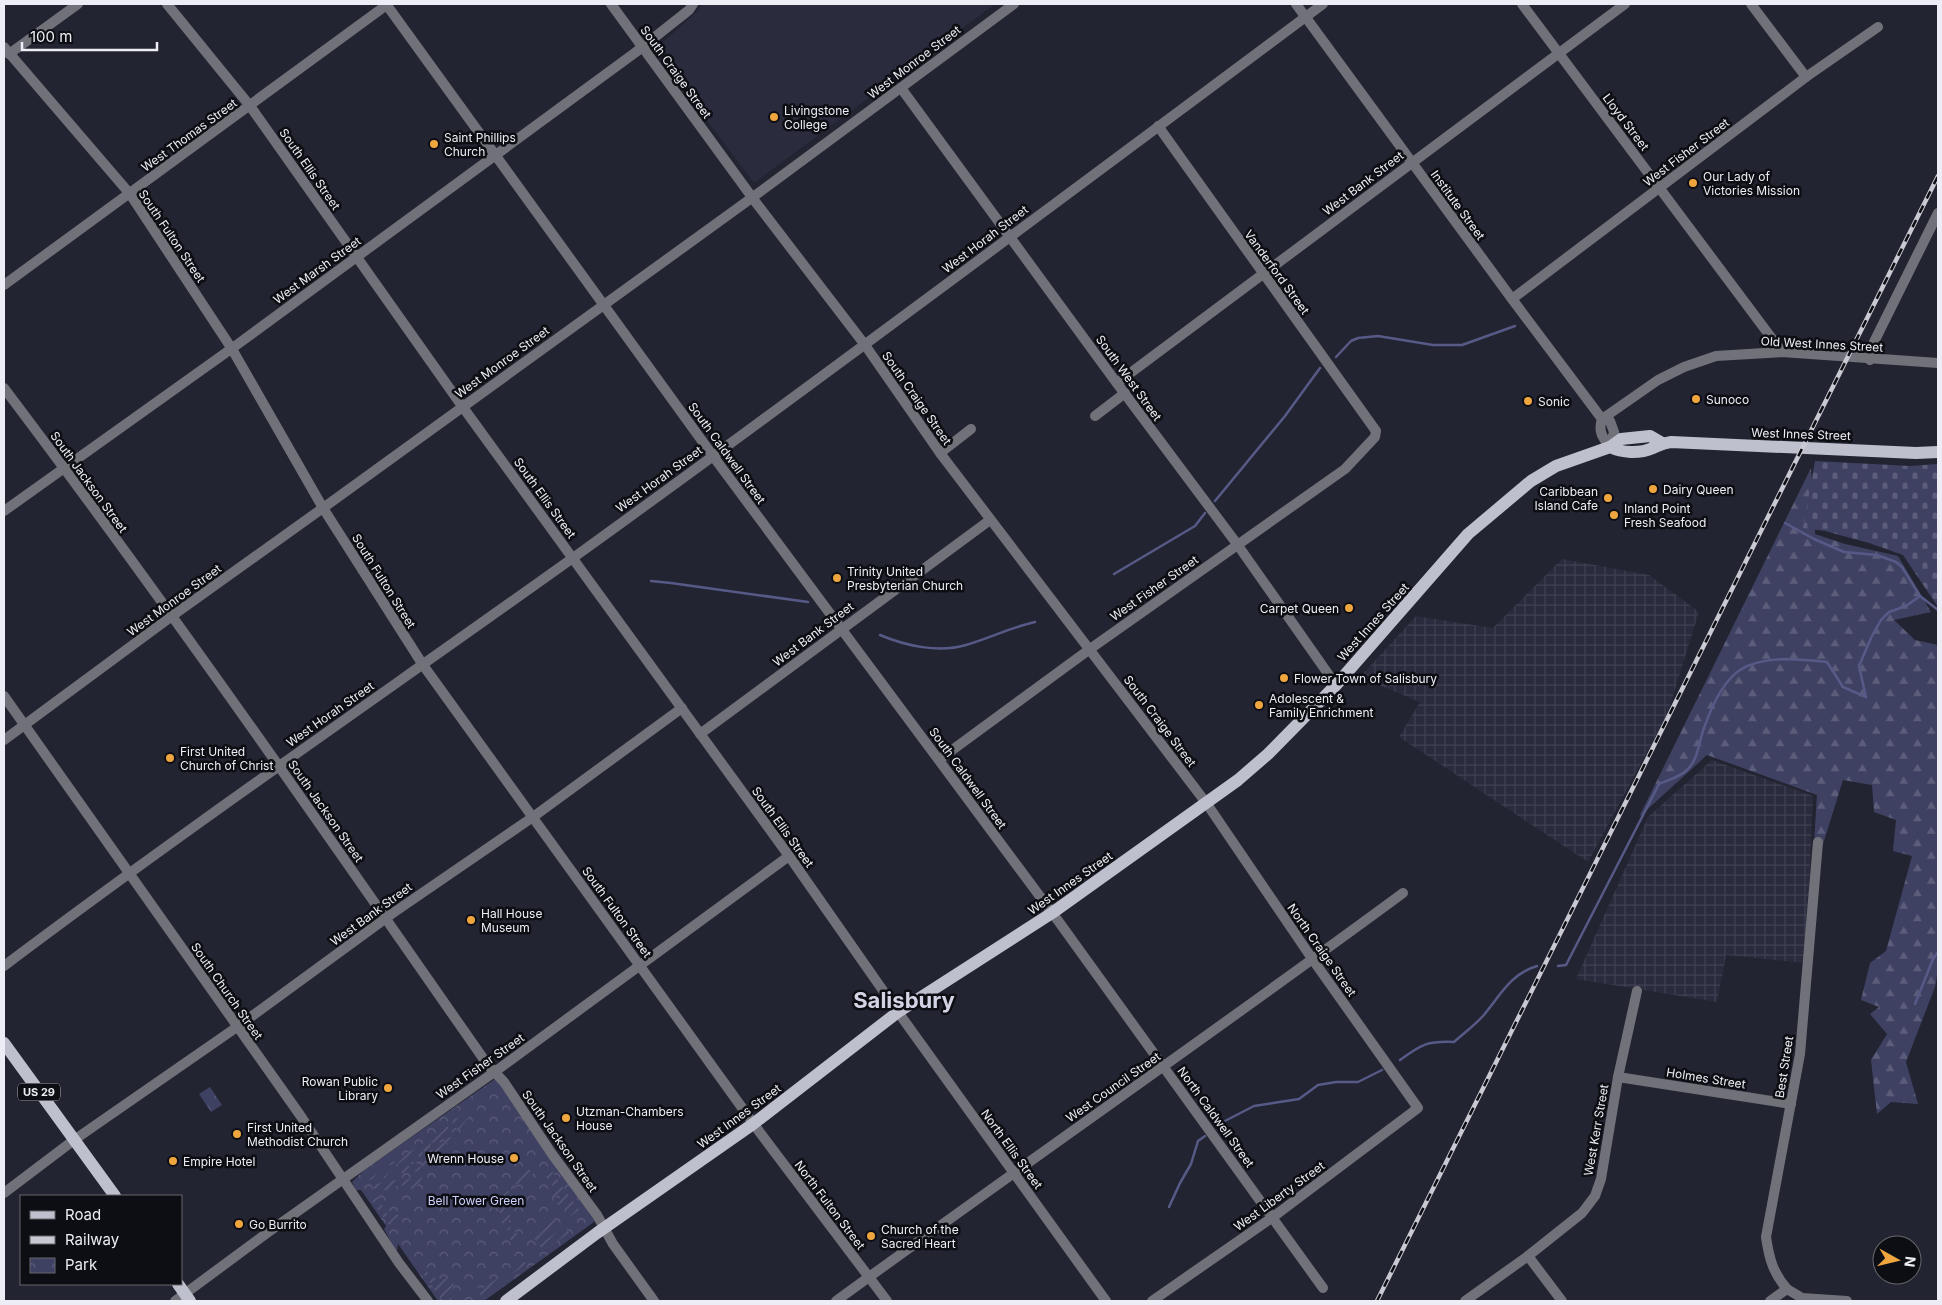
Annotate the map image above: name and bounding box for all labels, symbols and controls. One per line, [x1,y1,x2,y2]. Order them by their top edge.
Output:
scale bar [22,20,158,52]
street label: West Monroe Street [864,22,964,102]
street label: South Craige Street [637,23,715,121]
text: 100 m [30,27,72,46]
street label: Lloyd Street [1600,90,1652,154]
street label: West Thomas Street [138,95,240,175]
place label: Livingstone College [784,103,849,132]
marker: Livingstone College [768,111,780,123]
street label: West Fisher Street [1640,115,1732,189]
street label: South Ellis Street [276,125,344,213]
place label: Saint Phillips Church [444,130,516,159]
marker: Saint Phillips Church [428,138,440,150]
street label: West Bank Street [1320,148,1406,218]
street label: Institute Street [1428,167,1488,243]
place label: Our Lady of Victories Mission [1703,169,1800,198]
marker: Our Lady of Victories Mission [1687,177,1699,189]
street label: South Fulton Street [135,187,209,285]
street label: West Horah Street [939,202,1031,276]
street label: Vanderford Street [1241,227,1313,317]
street label: West Marsh Street [270,233,364,307]
street label: West Monroe Street [452,323,552,401]
street label: South West Street [1093,332,1165,424]
street label: Old West Innes Street [1760,333,1884,355]
street label: South Craige Street [879,348,955,448]
place label: Sunoco [1706,392,1749,407]
marker: Sunoco [1690,393,1702,405]
place label: Sonic [1538,394,1570,409]
marker: Sonic [1522,395,1534,407]
street label: South Caldwell Street [685,399,769,507]
street label: West Innes Street [1751,425,1851,443]
street label: South Jackson Street [47,429,131,536]
street label: West Horah Street [613,442,705,515]
street label: South Ellis Street [511,455,579,541]
place label: Dairy Queen [1663,482,1733,497]
marker: Dairy Queen [1647,483,1659,495]
place label: Caribbean Island Cafe [1534,484,1598,513]
marker: Caribbean Island Cafe [1602,492,1614,504]
place label: Inland Point Fresh Seafood [1624,501,1706,530]
marker: Inland Point Fresh Seafood [1608,509,1620,521]
street label: South Fulton Street [349,531,419,631]
street label: West Fisher Street [1107,552,1201,624]
street label: West Monroe Street [124,561,224,639]
place label: Trinity United Presbyterian Church [847,564,963,593]
marker: Trinity United Presbyterian Church [831,572,843,584]
street label: West Innes Street [1334,580,1412,664]
street label: West Bank Street [770,599,856,669]
place label: Carpet Queen [1260,601,1339,616]
marker: Carpet Queen [1343,602,1355,614]
place label: Flower Town of Salisbury [1294,671,1437,686]
street label: South Craige Street [1121,672,1199,770]
marker: Flower Town of Salisbury [1278,672,1290,684]
street label: West Horah Street [283,678,377,750]
place label: Adolescent & Family Enrichment [1269,691,1373,720]
marker: Adolescent & Family Enrichment [1253,699,1265,711]
street label: South Caldwell Street [926,724,1010,832]
place label: First United Church of Christ [180,744,273,773]
marker: First United Church of Christ [164,752,176,764]
street label: South Jackson Street [285,757,367,865]
street label: South Ellis Street [749,784,817,870]
street label: West Innes Street [1025,848,1115,918]
street label: South Fulton Street [579,864,655,960]
street label: West Bank Street [327,879,415,949]
street label: North Craige Street [1284,901,1360,999]
place label: Hall House Museum [481,906,542,935]
marker: Hall House Museum [465,914,477,926]
street label: South Church Street [188,940,266,1042]
district label: Salisbury [853,987,955,1013]
street label: West Fisher Street [433,1030,527,1102]
street label: Best Street [1772,1035,1796,1099]
street label: West Council Street [1063,1049,1163,1125]
street label: North Caldwell Street [1174,1064,1258,1170]
street label: Holmes Street [1665,1064,1747,1092]
place label: Rowan Public Library [302,1074,378,1103]
street label: West Innes Street [694,1081,784,1151]
marker: Rowan Public Library [382,1082,394,1094]
street label: West Kerr Street [1581,1083,1611,1177]
road number: US 29 [18,1084,60,1100]
street label: South Jackson Street [519,1087,601,1195]
place label: Utzman-Chambers House [576,1104,684,1133]
street label: North Ellis Street [978,1106,1046,1192]
marker: Utzman-Chambers House [560,1112,572,1124]
place label: First United Methodist Church [247,1120,348,1149]
marker: First United Methodist Church [231,1128,243,1140]
place label: Wrenn House [427,1151,504,1166]
marker: Wrenn House [508,1152,520,1164]
place label: Empire Hotel [183,1154,256,1169]
marker: Empire Hotel [167,1155,179,1167]
street label: North Fulton Street [792,1158,868,1253]
street label: West Liberty Street [1231,1158,1327,1234]
park label: Bell Tower Green [428,1193,524,1208]
legend [20,1195,182,1285]
text: Road [65,1205,101,1224]
place label: Go Burrito [249,1217,307,1232]
marker: Go Burrito [233,1218,245,1230]
place label: Church of the Sacred Heart [881,1222,959,1251]
text: Railway [65,1230,120,1249]
marker: Church of the Sacred Heart [865,1230,877,1242]
north arrow [1872,1235,1922,1285]
text: Park [65,1255,98,1274]
text: N [1901,1255,1920,1268]

